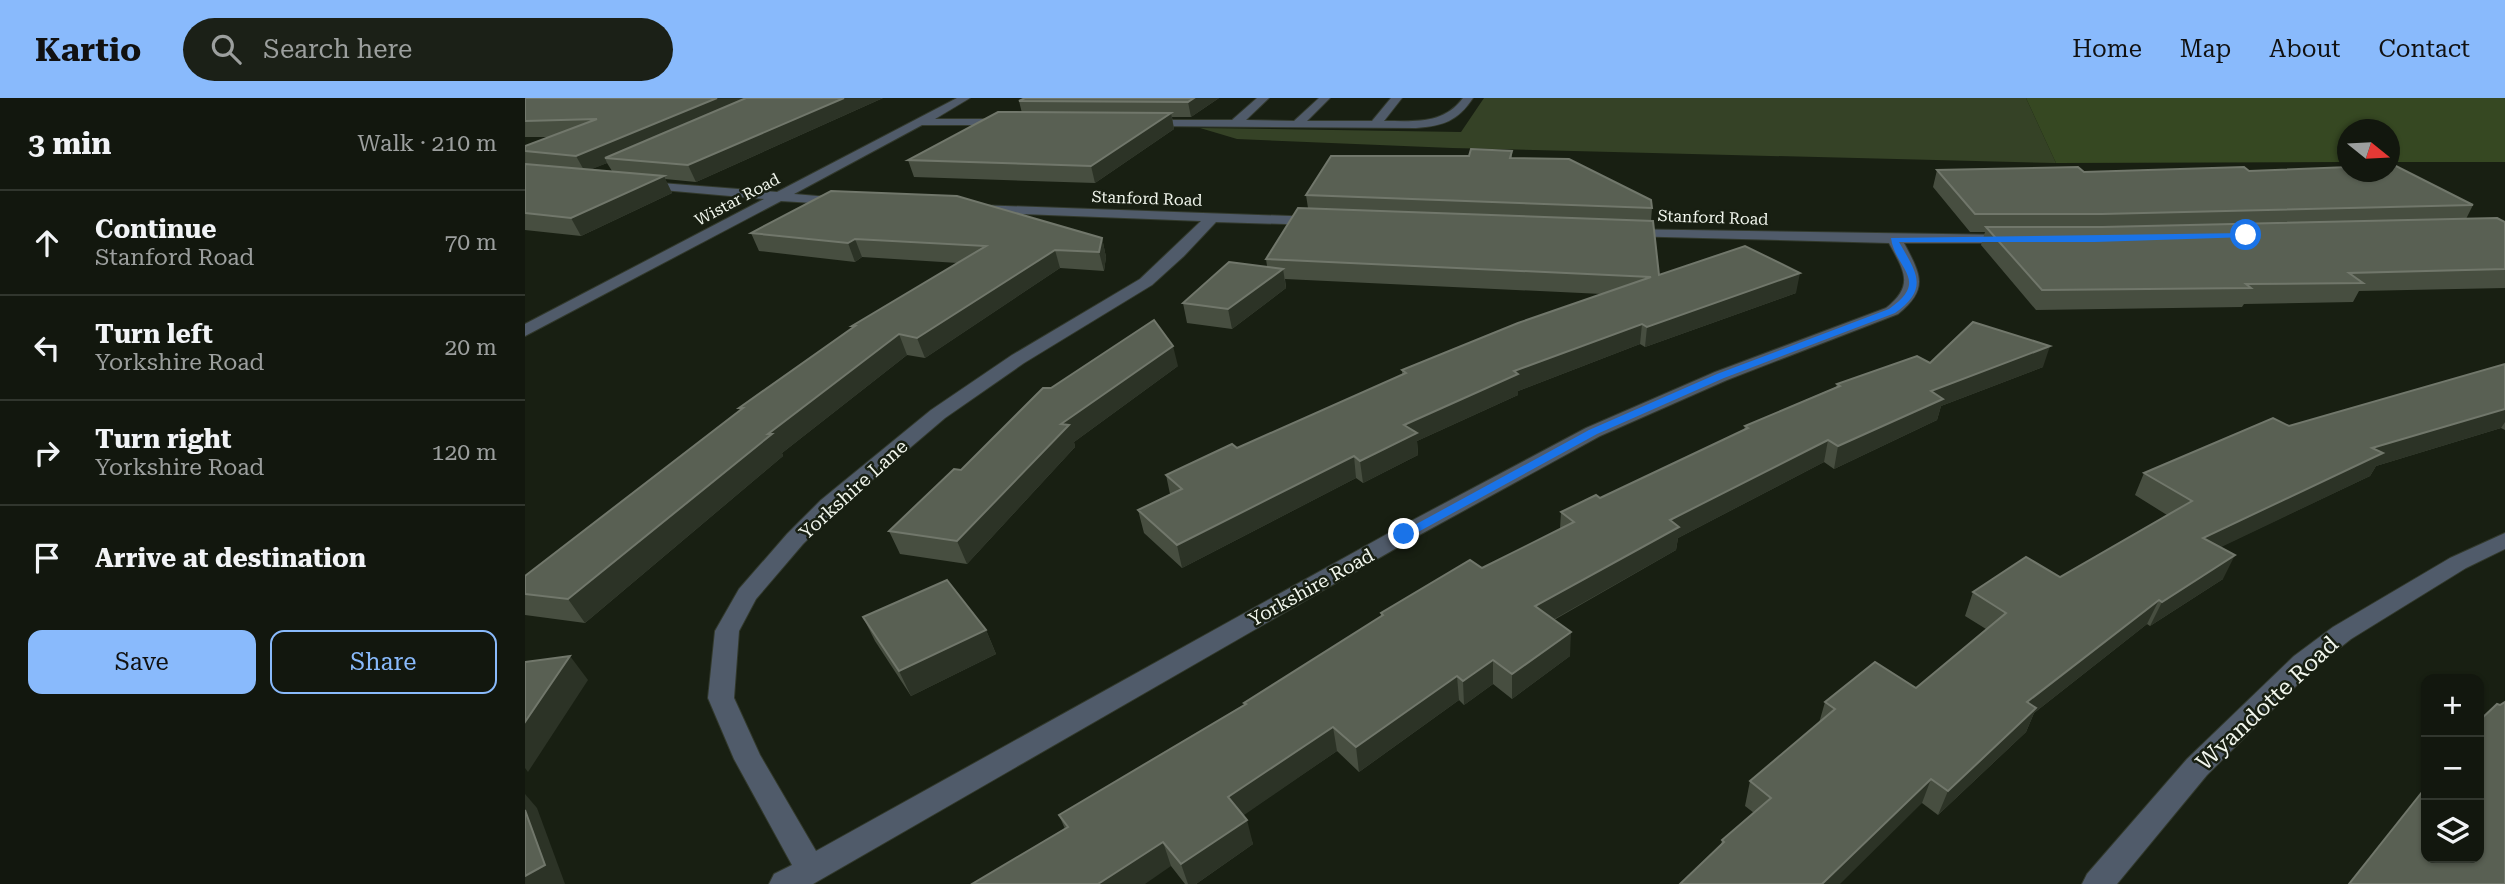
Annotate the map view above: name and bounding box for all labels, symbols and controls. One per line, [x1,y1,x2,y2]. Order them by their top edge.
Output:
search box [183,18,673,81]
text: Kartio [35,30,141,69]
icon: search [207,30,245,68]
text: Search here [263,34,412,64]
text: Home [2072,35,2142,63]
text: Map [2180,35,2231,63]
text: About [2269,35,2340,63]
text: Contact [2378,35,2470,63]
north arrow [2337,119,2400,182]
text: 3 min [28,126,111,161]
text: Walk · 210 m [358,130,497,157]
street label: Wistar Road [691,169,783,230]
street label: Stanford Road [1091,187,1203,210]
street label: Stanford Road [1657,206,1769,229]
text: Continue [95,214,217,244]
route start [2230,219,2261,250]
icon: ahead [28,224,66,262]
text: 70 m [444,229,497,256]
text: Stanford Road [95,244,254,271]
text: Turn left [95,319,213,349]
icon: left [28,329,66,367]
text: 20 m [444,334,497,361]
text: Yorkshire Road [95,349,264,376]
text: Turn right [95,424,231,454]
icon: right [28,434,66,472]
street label: Yorkshire Lane [794,435,912,544]
text: 120 m [432,439,497,466]
text: Yorkshire Road [95,454,264,481]
route end [1388,518,1419,549]
icon: arrive [28,539,66,577]
text: Arrive at destination [95,543,366,573]
street label: Yorkshire Road [1245,543,1378,631]
button: Save [28,630,256,694]
button: Share [270,630,497,694]
street label: Wyandotte Road [2191,630,2344,776]
map controls [2421,674,2484,863]
button: + [2421,674,2484,737]
button: − [2421,737,2484,800]
button: layers [2421,800,2484,863]

